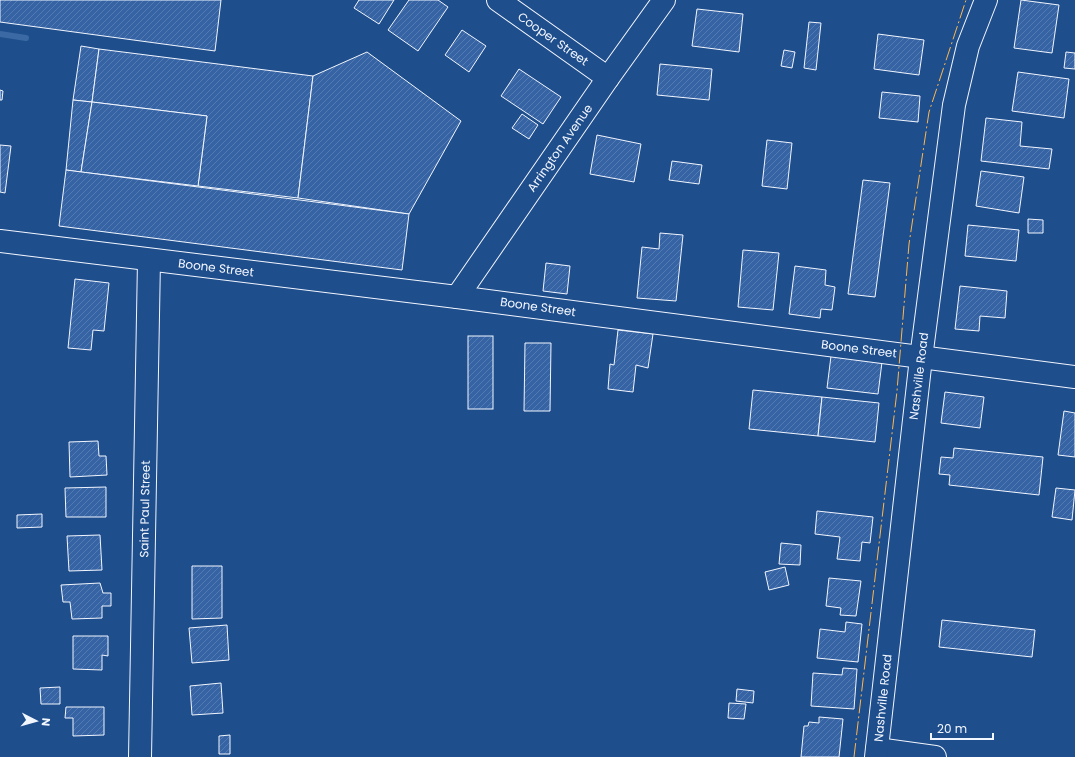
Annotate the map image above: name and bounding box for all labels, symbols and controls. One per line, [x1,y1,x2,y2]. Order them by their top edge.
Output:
street label: Cooper Street [514,8,592,69]
street label: Arrington Avenue [523,100,596,195]
street label: Boone Street [177,254,255,281]
street label: Boone Street [499,293,577,320]
street label: Nashville Road [905,331,932,421]
street label: Boone Street [820,335,898,362]
street label: Saint Paul Street [135,460,154,558]
street label: Nashville Road [869,653,896,743]
north arrow [16,701,56,741]
scale bar [931,715,993,741]
text: N [38,717,54,727]
text: 20 m [937,720,967,737]

